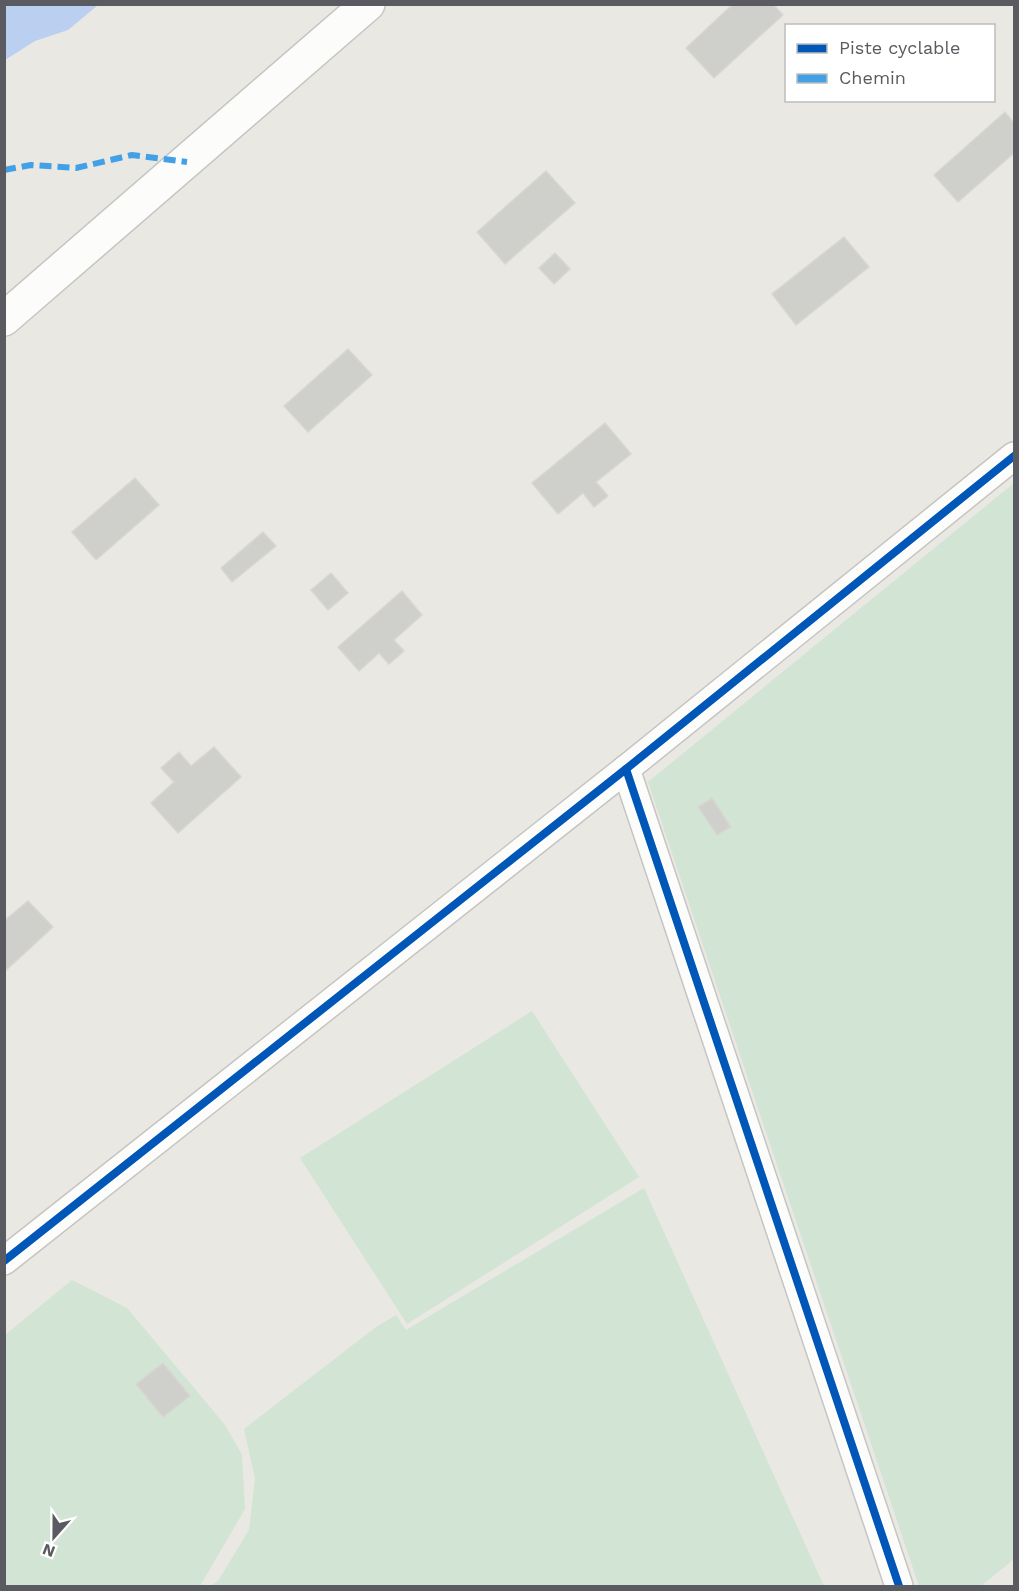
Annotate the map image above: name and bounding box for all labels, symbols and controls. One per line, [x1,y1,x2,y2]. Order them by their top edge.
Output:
legend [785,24,995,102]
text: Piste cyclable [839,37,960,58]
text: Chemin [839,67,906,88]
north arrow [24,1507,84,1567]
text: N [40,1540,58,1562]

